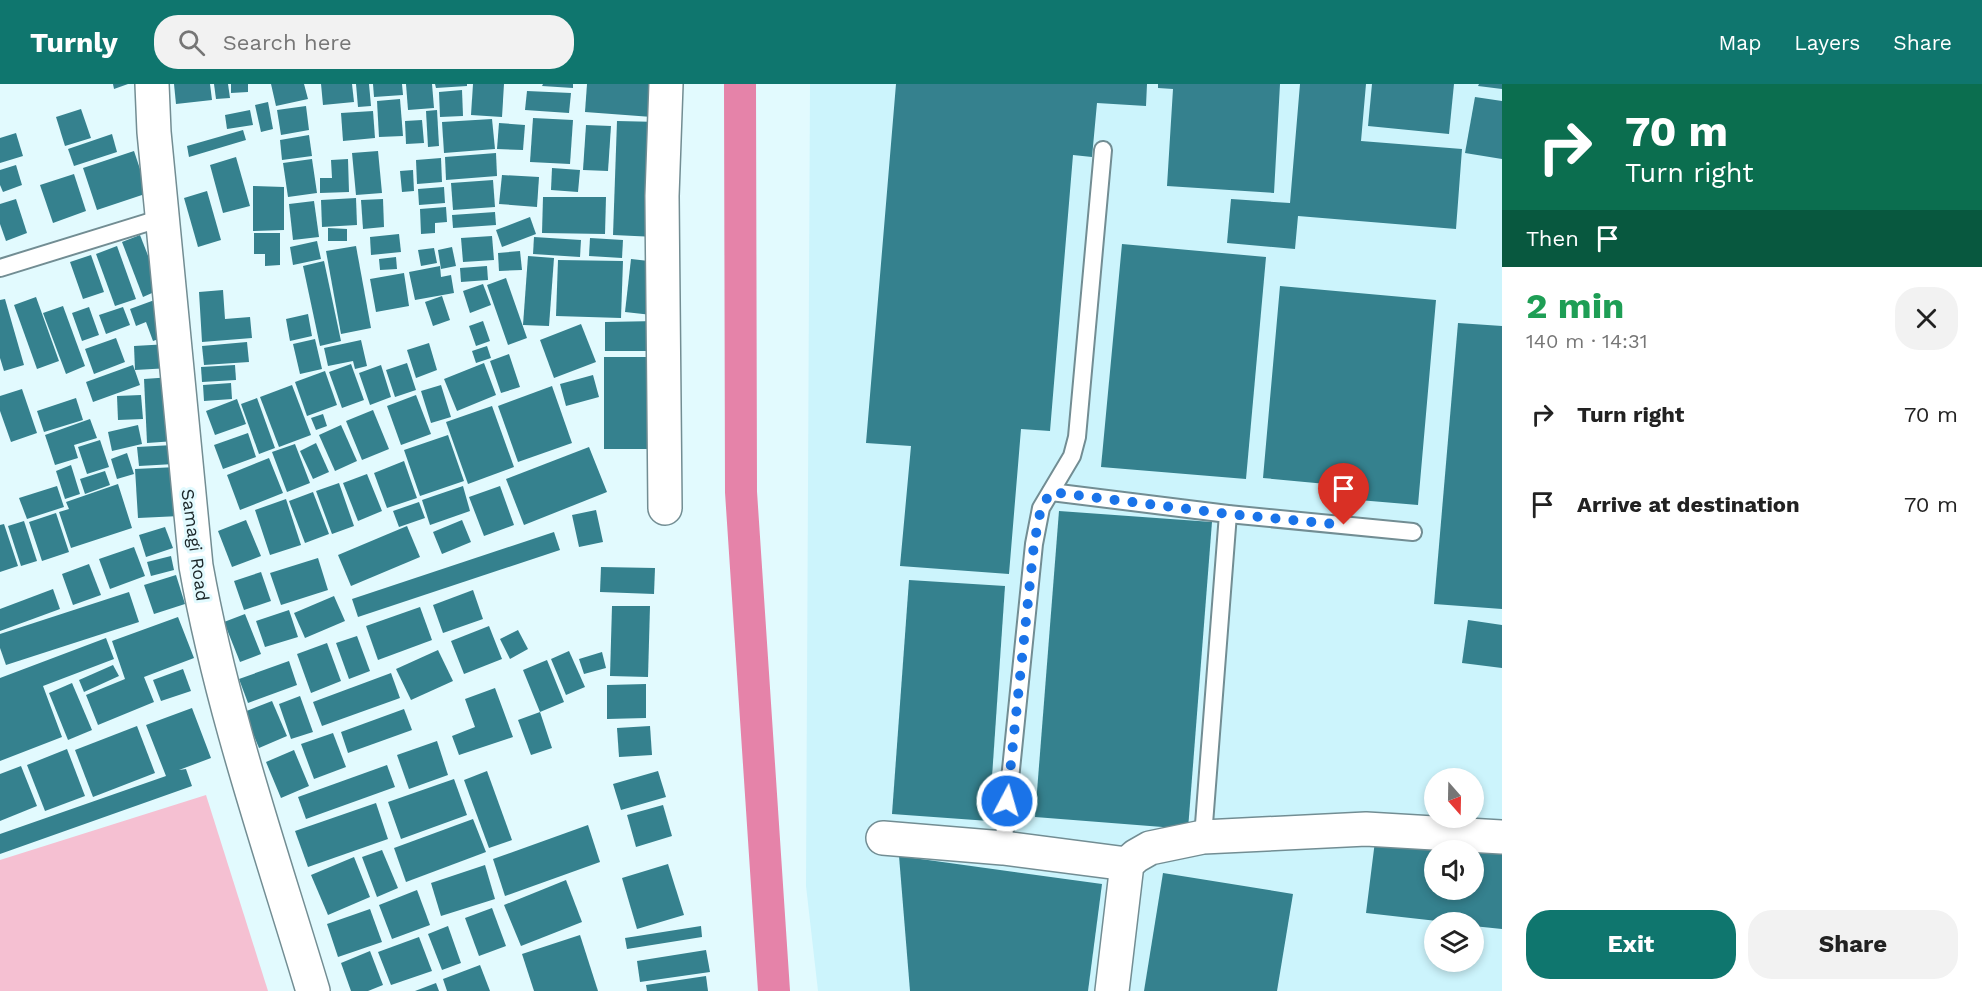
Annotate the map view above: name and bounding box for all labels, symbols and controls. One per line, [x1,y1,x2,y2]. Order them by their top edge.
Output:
search box [154,15,574,69]
text: Turnly [30,26,118,59]
icon: search [175,26,208,59]
text: Search here [223,30,352,55]
text: Map [1718,30,1761,55]
text: Layers [1794,30,1860,55]
text: Share [1893,30,1952,55]
text: 70 m [1625,107,1728,156]
icon: right [1526,108,1604,186]
text: Turn right [1625,157,1754,189]
icon: arrive [1591,222,1624,255]
text: Then [1526,226,1579,251]
text: 2 min [1526,285,1624,327]
button: close [1895,287,1958,350]
text: 140 m · 14:31 [1526,329,1648,353]
icon: right [1526,398,1559,431]
text: Turn right [1577,402,1684,427]
text: 70 m [1904,402,1958,427]
pin [1318,463,1369,525]
icon: arrive [1327,472,1360,505]
street label: Samagi Road [177,487,214,603]
icon: arrive [1526,488,1559,521]
text: Arrive at destination [1577,492,1800,517]
text: 70 m [1904,492,1958,517]
north arrow [1424,768,1484,828]
map controls [1424,768,1484,972]
position arrow [975,769,1039,833]
button: sound [1424,840,1484,900]
button: Exit [1526,910,1736,979]
button: Share [1748,910,1958,979]
button: layers [1424,912,1484,972]

